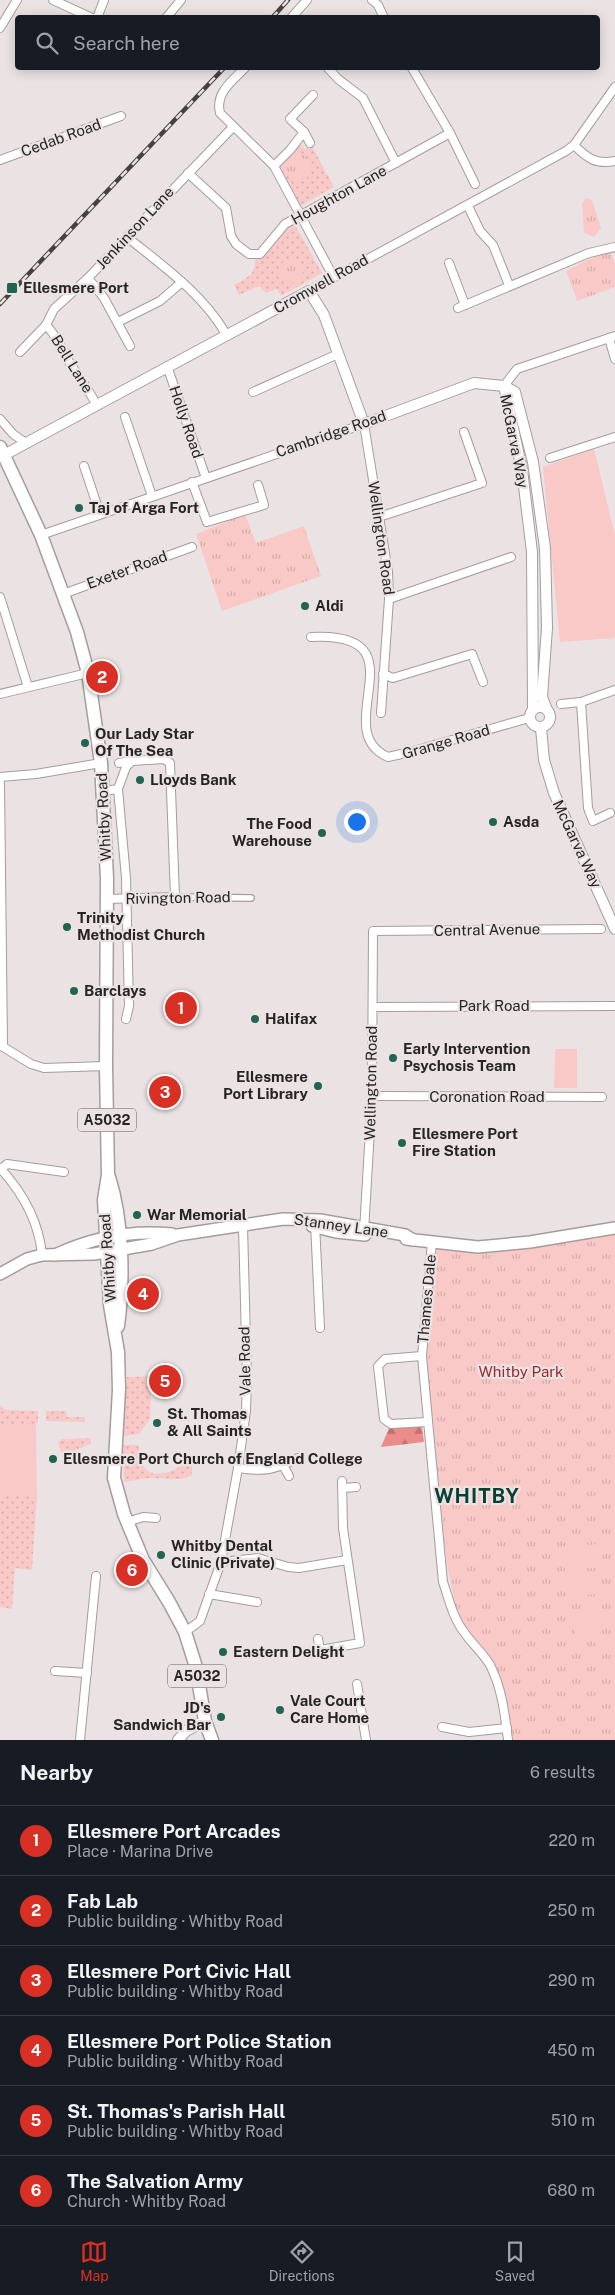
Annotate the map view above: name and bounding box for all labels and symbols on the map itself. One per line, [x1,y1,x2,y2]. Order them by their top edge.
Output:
street label: Cedab Road [18,115,103,160]
street label: Houghton Lane [288,161,389,228]
street label: Jenkinson Lane [92,183,177,272]
street label: Cromwell Road [271,251,371,317]
place label: Ellesmere Port [23,279,129,296]
marker: Ellesmere Port [5,281,19,295]
street label: Bell Lane [48,332,97,396]
street label: Holly Road [166,383,207,460]
street label: McGarva Way [497,392,532,489]
street label: Cambridge Road [273,407,388,460]
street label: Wellington Road [365,480,398,596]
place label: Taj of Arga Fort [89,499,199,516]
marker: Taj of Arga Fort [73,502,85,514]
street label: Exeter Road [84,547,170,592]
place label: Aldi [315,597,344,614]
marker: Aldi [299,600,311,612]
pin: 2 [86,658,118,696]
street label: Grange Road [400,721,492,762]
place label: Our Lady Star Of The Sea [95,725,194,759]
marker: Our Lady Star Of The Sea [79,737,91,749]
place label: Lloyds Bank [150,771,237,788]
street label: Whitby Road [93,772,114,862]
marker: Lloyds Bank [134,774,146,786]
street label: McGarva Way [550,797,605,891]
your location [344,809,370,835]
place label: Asda [503,813,539,830]
place label: The Food Warehouse [232,815,312,849]
marker: Asda [487,816,499,828]
marker: The Food Warehouse [316,827,328,839]
street label: Rivington Road [125,888,231,907]
place label: Trinity Methodist Church [77,909,205,943]
street label: Central Avenue [434,920,540,939]
marker: Trinity Methodist Church [61,921,73,933]
place label: Barclays [84,982,146,999]
marker: Barclays [68,985,80,997]
pin: 1 [165,989,197,1027]
street label: Park Road [458,997,530,1014]
place label: Halifax [265,1010,317,1027]
marker: Halifax [249,1013,261,1025]
street label: Wellington Road [361,1025,380,1140]
place label: Early Intervention Psychosis Team [403,1040,530,1074]
marker: Early Intervention Psychosis Team [387,1052,399,1064]
place label: Ellesmere Port Library [223,1068,309,1102]
pin: 3 [149,1073,181,1111]
marker: Ellesmere Port Library [312,1080,324,1092]
street label: Coronation Road [429,1088,545,1105]
road number: A5032 [78,1108,136,1132]
place label: Ellesmere Port Fire Station [412,1125,518,1159]
marker: Ellesmere Port Fire Station [396,1137,408,1149]
place label: War Memorial [147,1206,247,1223]
marker: War Memorial [131,1209,143,1221]
street label: Stanney Lane [293,1210,389,1241]
street label: Whitby Road [96,1213,119,1303]
street label: Thames Dale [414,1253,439,1344]
pin: 4 [127,1275,159,1313]
street label: Vale Road [235,1326,254,1396]
pin: 5 [149,1362,181,1400]
park label: Whitby Park [479,1363,563,1380]
place label: St. Thomas & All Saints [167,1405,252,1439]
marker: St. Thomas & All Saints [151,1417,163,1429]
place label: Ellesmere Port Church of England College [63,1450,363,1467]
marker: Ellesmere Port Church of England College [47,1453,59,1465]
district label: WHITBY [434,1484,520,1508]
place label: Whitby Dental Clinic (Private) [171,1537,275,1571]
marker: Whitby Dental Clinic (Private) [155,1549,167,1561]
pin: 6 [116,1551,148,1589]
place label: Eastern Delight [233,1643,344,1660]
marker: Eastern Delight [217,1646,229,1658]
road number: A5032 [168,1664,226,1688]
place label: Vale Court Care Home [290,1692,369,1726]
place label: JD's Sandwich Bar [113,1699,211,1733]
marker: Vale Court Care Home [274,1704,286,1716]
marker: JD's Sandwich Bar [215,1711,227,1723]

